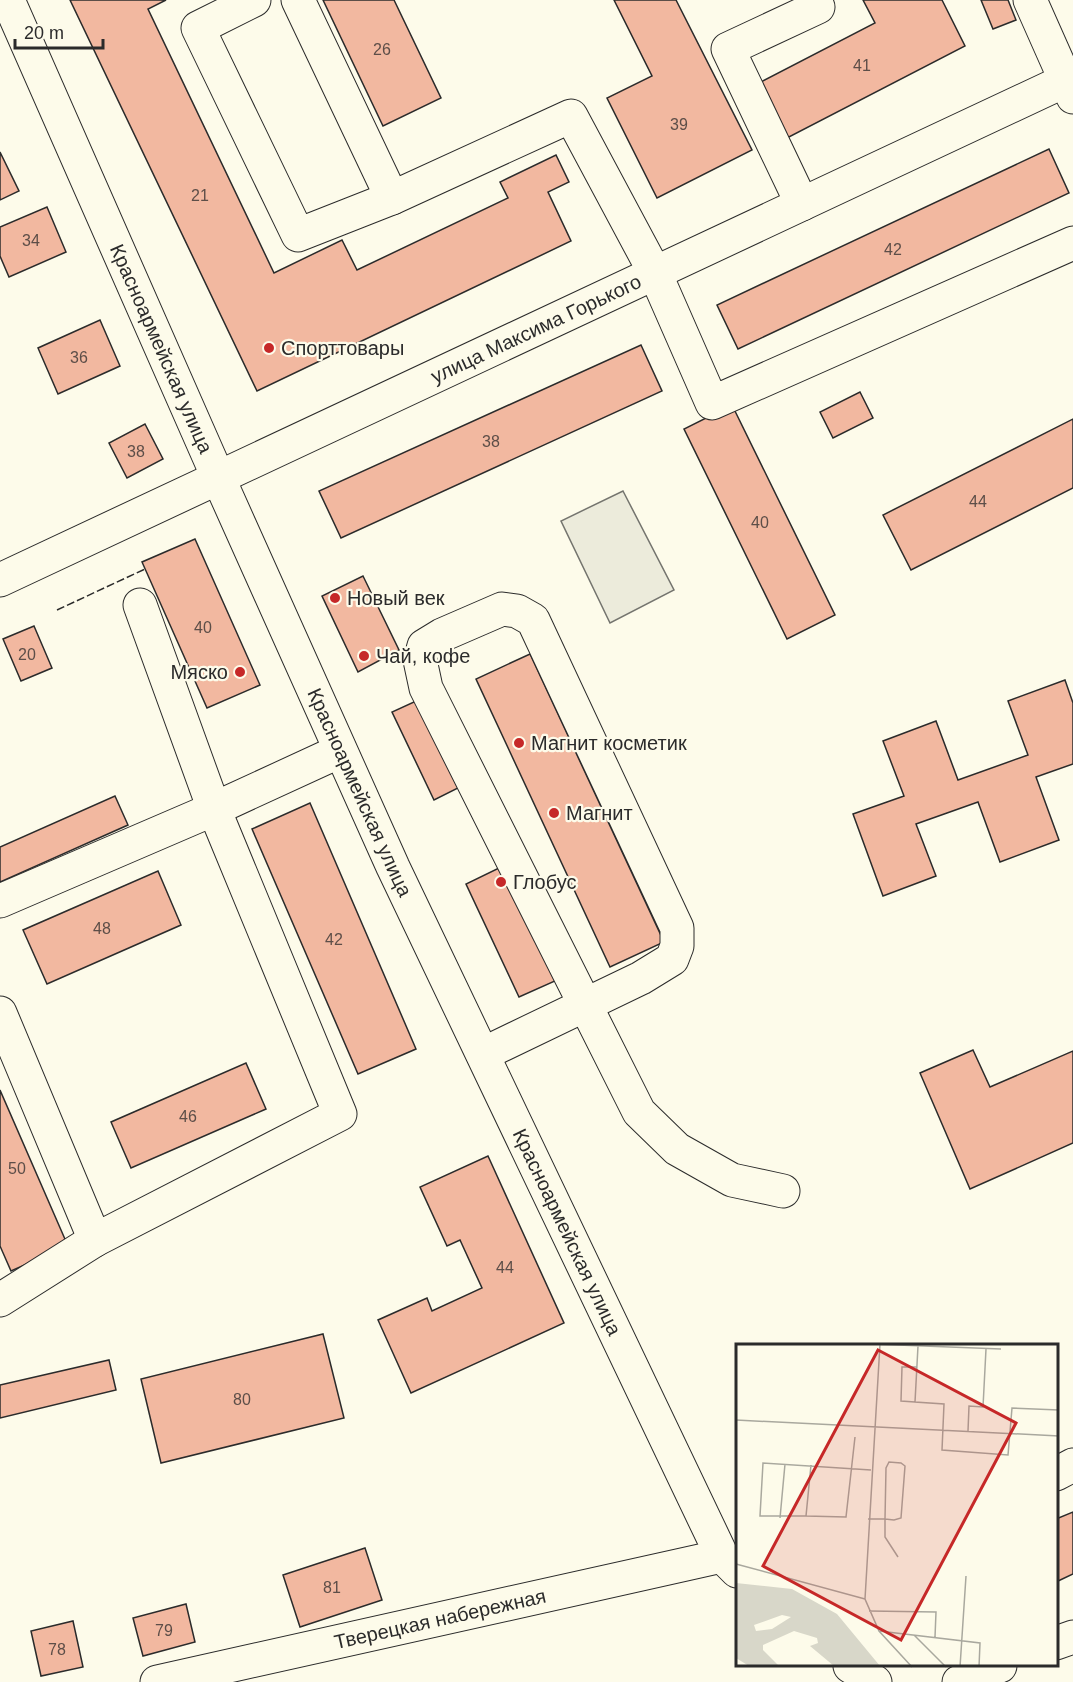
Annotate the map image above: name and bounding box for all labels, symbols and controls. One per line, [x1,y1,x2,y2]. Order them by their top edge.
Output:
scale bar [15,12,104,50]
text: 20 m [24,23,64,43]
house number: 26 [373,41,391,58]
house number: 41 [853,57,871,74]
house number: 39 [670,116,688,133]
house number: 21 [191,187,209,204]
house number: 34 [22,232,40,249]
street label: Красноармейская улица [106,241,217,457]
house number: 42 [884,241,902,258]
street label: улица Максима Горького [427,270,645,387]
place label: Спорттовары [281,337,404,359]
marker: Спорттовары [262,341,276,355]
house number: 36 [70,349,88,366]
house number: 38 [482,433,500,450]
house number: 38 [127,443,145,460]
house number: 44 [969,493,987,510]
house number: 40 [751,514,769,531]
place label: Новый век [347,587,445,609]
marker: Новый век [328,591,342,605]
house number: 40 [194,619,212,636]
place label: Чай, кофе [376,645,470,667]
house number: 20 [18,646,36,663]
marker: Чай, кофе [357,649,371,663]
place label: Мяско [170,661,228,683]
marker: Мяско [233,665,247,679]
street label: Красноармейская улица [303,685,417,901]
place label: Магнит косметик [531,732,687,754]
marker: Магнит косметик [512,736,526,750]
place label: Магнит [566,802,633,824]
marker: Магнит [547,806,561,820]
place label: Глобус [513,871,577,893]
marker: Глобус [494,875,508,889]
house number: 48 [93,920,111,937]
house number: 42 [325,931,343,948]
house number: 46 [179,1108,197,1125]
street label: Красноармейская улица [509,1125,626,1339]
house number: 50 [8,1160,26,1177]
house number: 44 [496,1259,514,1276]
inset map [736,1344,1058,1667]
house number: 80 [233,1391,251,1408]
house number: 81 [323,1579,341,1596]
street label: Тверецкая набережная [332,1585,548,1653]
house number: 79 [155,1622,173,1639]
house number: 78 [48,1641,66,1658]

